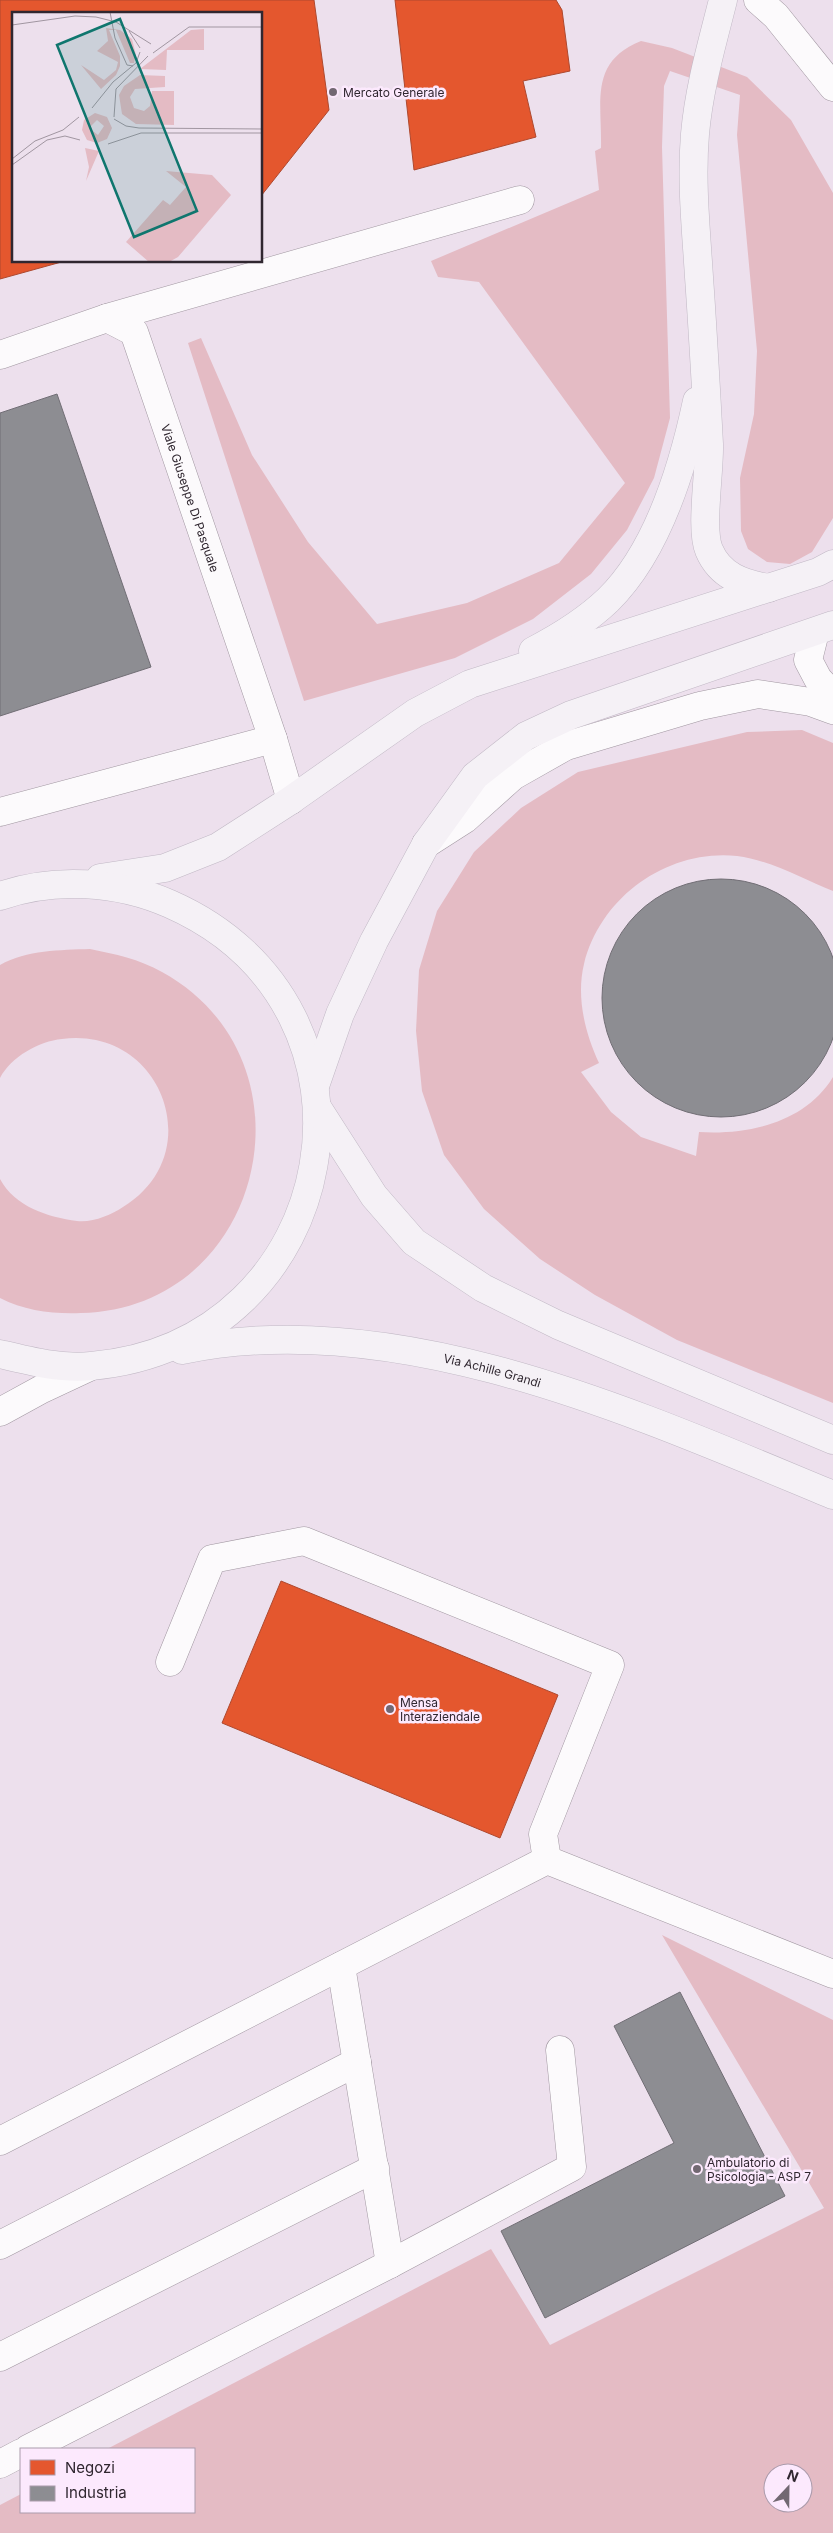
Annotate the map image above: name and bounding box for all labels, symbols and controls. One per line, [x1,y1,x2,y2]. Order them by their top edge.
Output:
inset map [12,12,262,262]
place label: Mercato Generale [343,85,444,100]
marker: Mercato Generale [327,86,339,98]
street label: Viale Giuseppe Di Pasquale [158,422,223,574]
street label: Via Achille Grandi [442,1350,543,1390]
place label: Mensa Interaziendale [400,1695,480,1724]
marker: Mensa Interaziendale [384,1703,396,1715]
place label: Ambulatorio di Psicologia - ASP 7 [707,2155,811,2184]
marker: Ambulatorio di Psicologia - ASP 7 [691,2163,703,2175]
legend [20,2448,195,2513]
text: Negozi [65,2458,115,2477]
north arrow [763,2463,813,2513]
text: N [785,2466,801,2485]
text: Industria [65,2483,127,2502]

